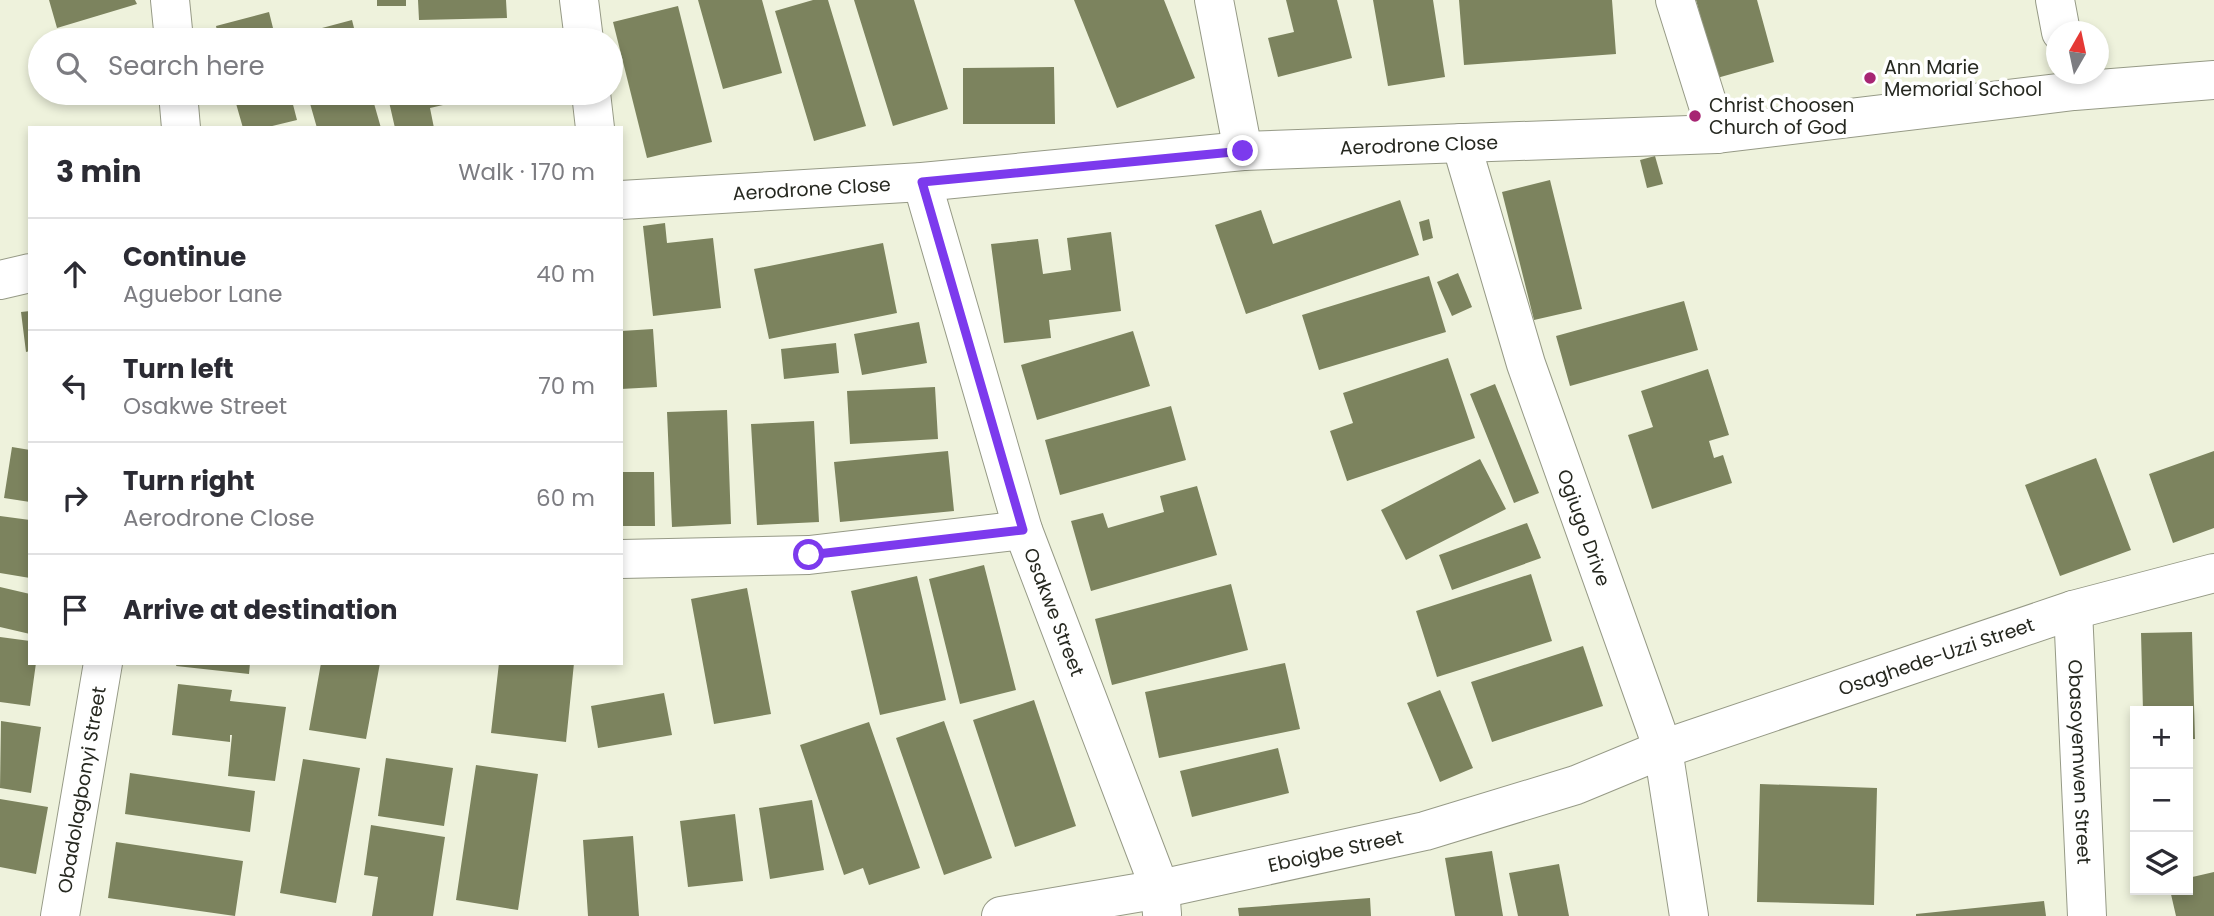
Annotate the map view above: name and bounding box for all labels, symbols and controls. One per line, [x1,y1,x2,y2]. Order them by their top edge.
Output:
north arrow [2046,21,2109,84]
search box [28,28,623,105]
icon: search [52,48,90,86]
text: Search here [108,48,265,84]
place label: Ann Marie Memorial School [1884,54,2042,103]
marker: Ann Marie Memorial School [1862,70,1878,86]
place label: Christ Choosen Church of God [1709,92,1855,141]
marker: Christ Choosen Church of God [1687,108,1703,124]
street label: Aerodrone Close [1339,128,1498,161]
route end [1227,135,1258,166]
text: 3 min [56,150,141,193]
text: Walk · 170 m [458,156,595,188]
street label: Aerodrone Close [732,170,891,207]
text: Continue [123,239,246,275]
icon: ahead [56,255,94,293]
text: 40 m [536,258,595,290]
text: Aguebor Lane [123,278,282,310]
text: Turn left [123,351,234,387]
icon: left [56,367,94,405]
text: 70 m [538,370,595,402]
text: Osakwe Street [123,390,287,422]
text: Turn right [123,463,255,499]
street label: Ogiugo Drive [1551,465,1617,590]
icon: right [56,479,94,517]
text: 60 m [536,482,595,514]
text: Aerodrone Close [123,502,314,534]
route start [793,539,824,570]
street label: Osakwe Street [1017,544,1091,680]
icon: arrive [56,591,94,629]
text: Arrive at destination [123,592,398,628]
street label: Osaghede-Uzzi Street [1835,611,2038,702]
street label: Obasoyemwen Street [2062,659,2098,865]
street label: Obadolagbonyi Street [51,684,112,895]
map controls [2130,706,2193,895]
button: + [2130,706,2193,769]
button: − [2130,769,2193,832]
street label: Eboigbe Street [1265,823,1406,878]
button: layers [2130,832,2193,895]

